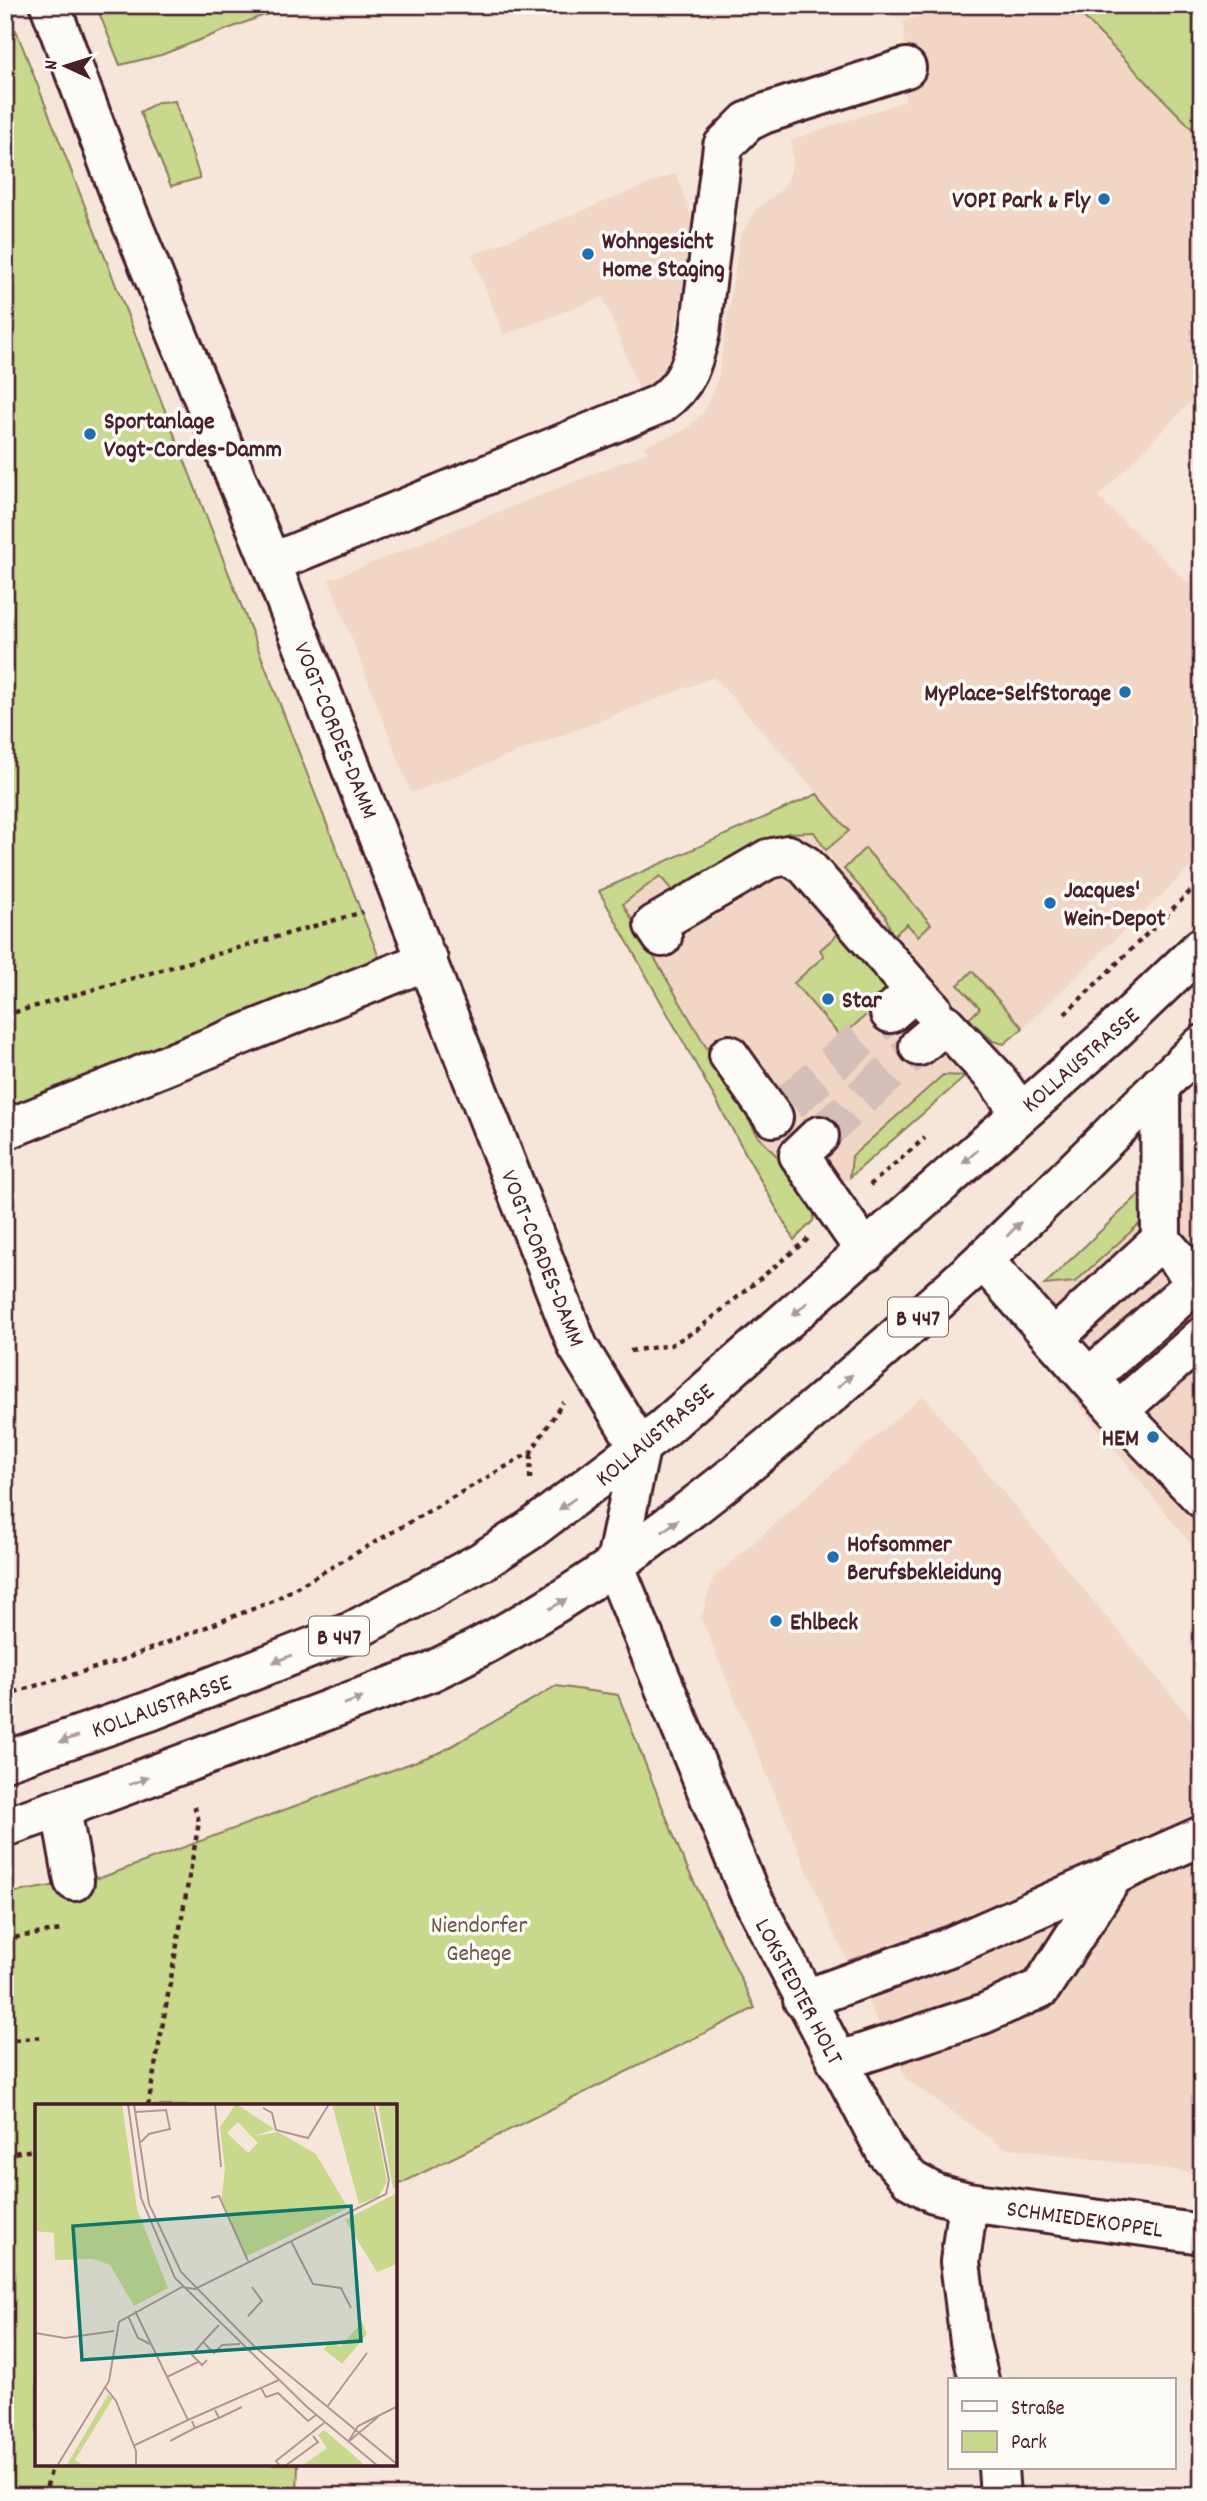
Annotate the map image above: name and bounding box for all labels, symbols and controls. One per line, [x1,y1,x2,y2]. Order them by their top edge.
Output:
north arrow [32,32,102,102]
text: N [39,59,66,71]
place label: VOPI Park & Fly [952,185,1091,219]
marker: VOPI Park & Fly [1096,191,1112,207]
place label: Wohngesicht Home Staging [602,226,725,288]
marker: Wohngesicht Home Staging [580,246,596,262]
place label: Sportanlage Vogt-Cordes-Damm [104,406,282,468]
marker: Sportanlage Vogt-Cordes-Damm [82,426,98,442]
street label: VOGT-CORDES-DAMM [283,637,385,825]
place label: MyPlace-SelfStorage [924,678,1111,712]
marker: MyPlace-SelfStorage [1117,684,1133,700]
place label: Jacques' Wein-Depot [1064,875,1166,937]
marker: Jacques' Wein-Depot [1042,895,1058,911]
place label: Star [842,985,883,1019]
marker: Star [820,991,836,1007]
street label: KOLLAUSTRASSE [1016,1000,1148,1122]
one-way arrow [961,1149,979,1165]
street label: VOGT-CORDES-DAMM [490,1165,592,1353]
one-way arrow [1005,1221,1022,1237]
road number: B 447 [888,1298,948,1336]
one-way arrow [791,1301,809,1317]
one-way arrow [837,1374,854,1389]
street label: KOLLAUSTRASSE [589,1376,723,1496]
place label: HEM [1102,1423,1139,1457]
marker: HEM [1145,1429,1161,1445]
one-way arrow [558,1497,576,1511]
one-way arrow [660,1518,678,1533]
place label: Hofsommer Berufsbekleidung [847,1529,1001,1591]
marker: Hofsommer Berufsbekleidung [825,1549,841,1565]
one-way arrow [549,1597,568,1610]
place label: Ehlbeck [790,1607,858,1641]
marker: Ehlbeck [768,1613,784,1629]
road number: B 447 [309,1616,369,1656]
one-way arrow [271,1654,292,1665]
street label: KOLLAUSTRASSE [88,1667,237,1749]
one-way arrow [343,1695,364,1706]
one-way arrow [58,1734,79,1745]
one-way arrow [129,1775,150,1786]
park label: Niendorfer Gehege [431,1910,527,1972]
street label: LOKSTEDTER HOLT [744,1913,850,2072]
inset map [35,2104,397,2466]
street label: SCHMIEDEKOPPEL [1004,2193,1165,2249]
legend [948,2378,1176,2470]
text: Straße [1011,2395,1065,2425]
text: Park [1011,2429,1047,2459]

